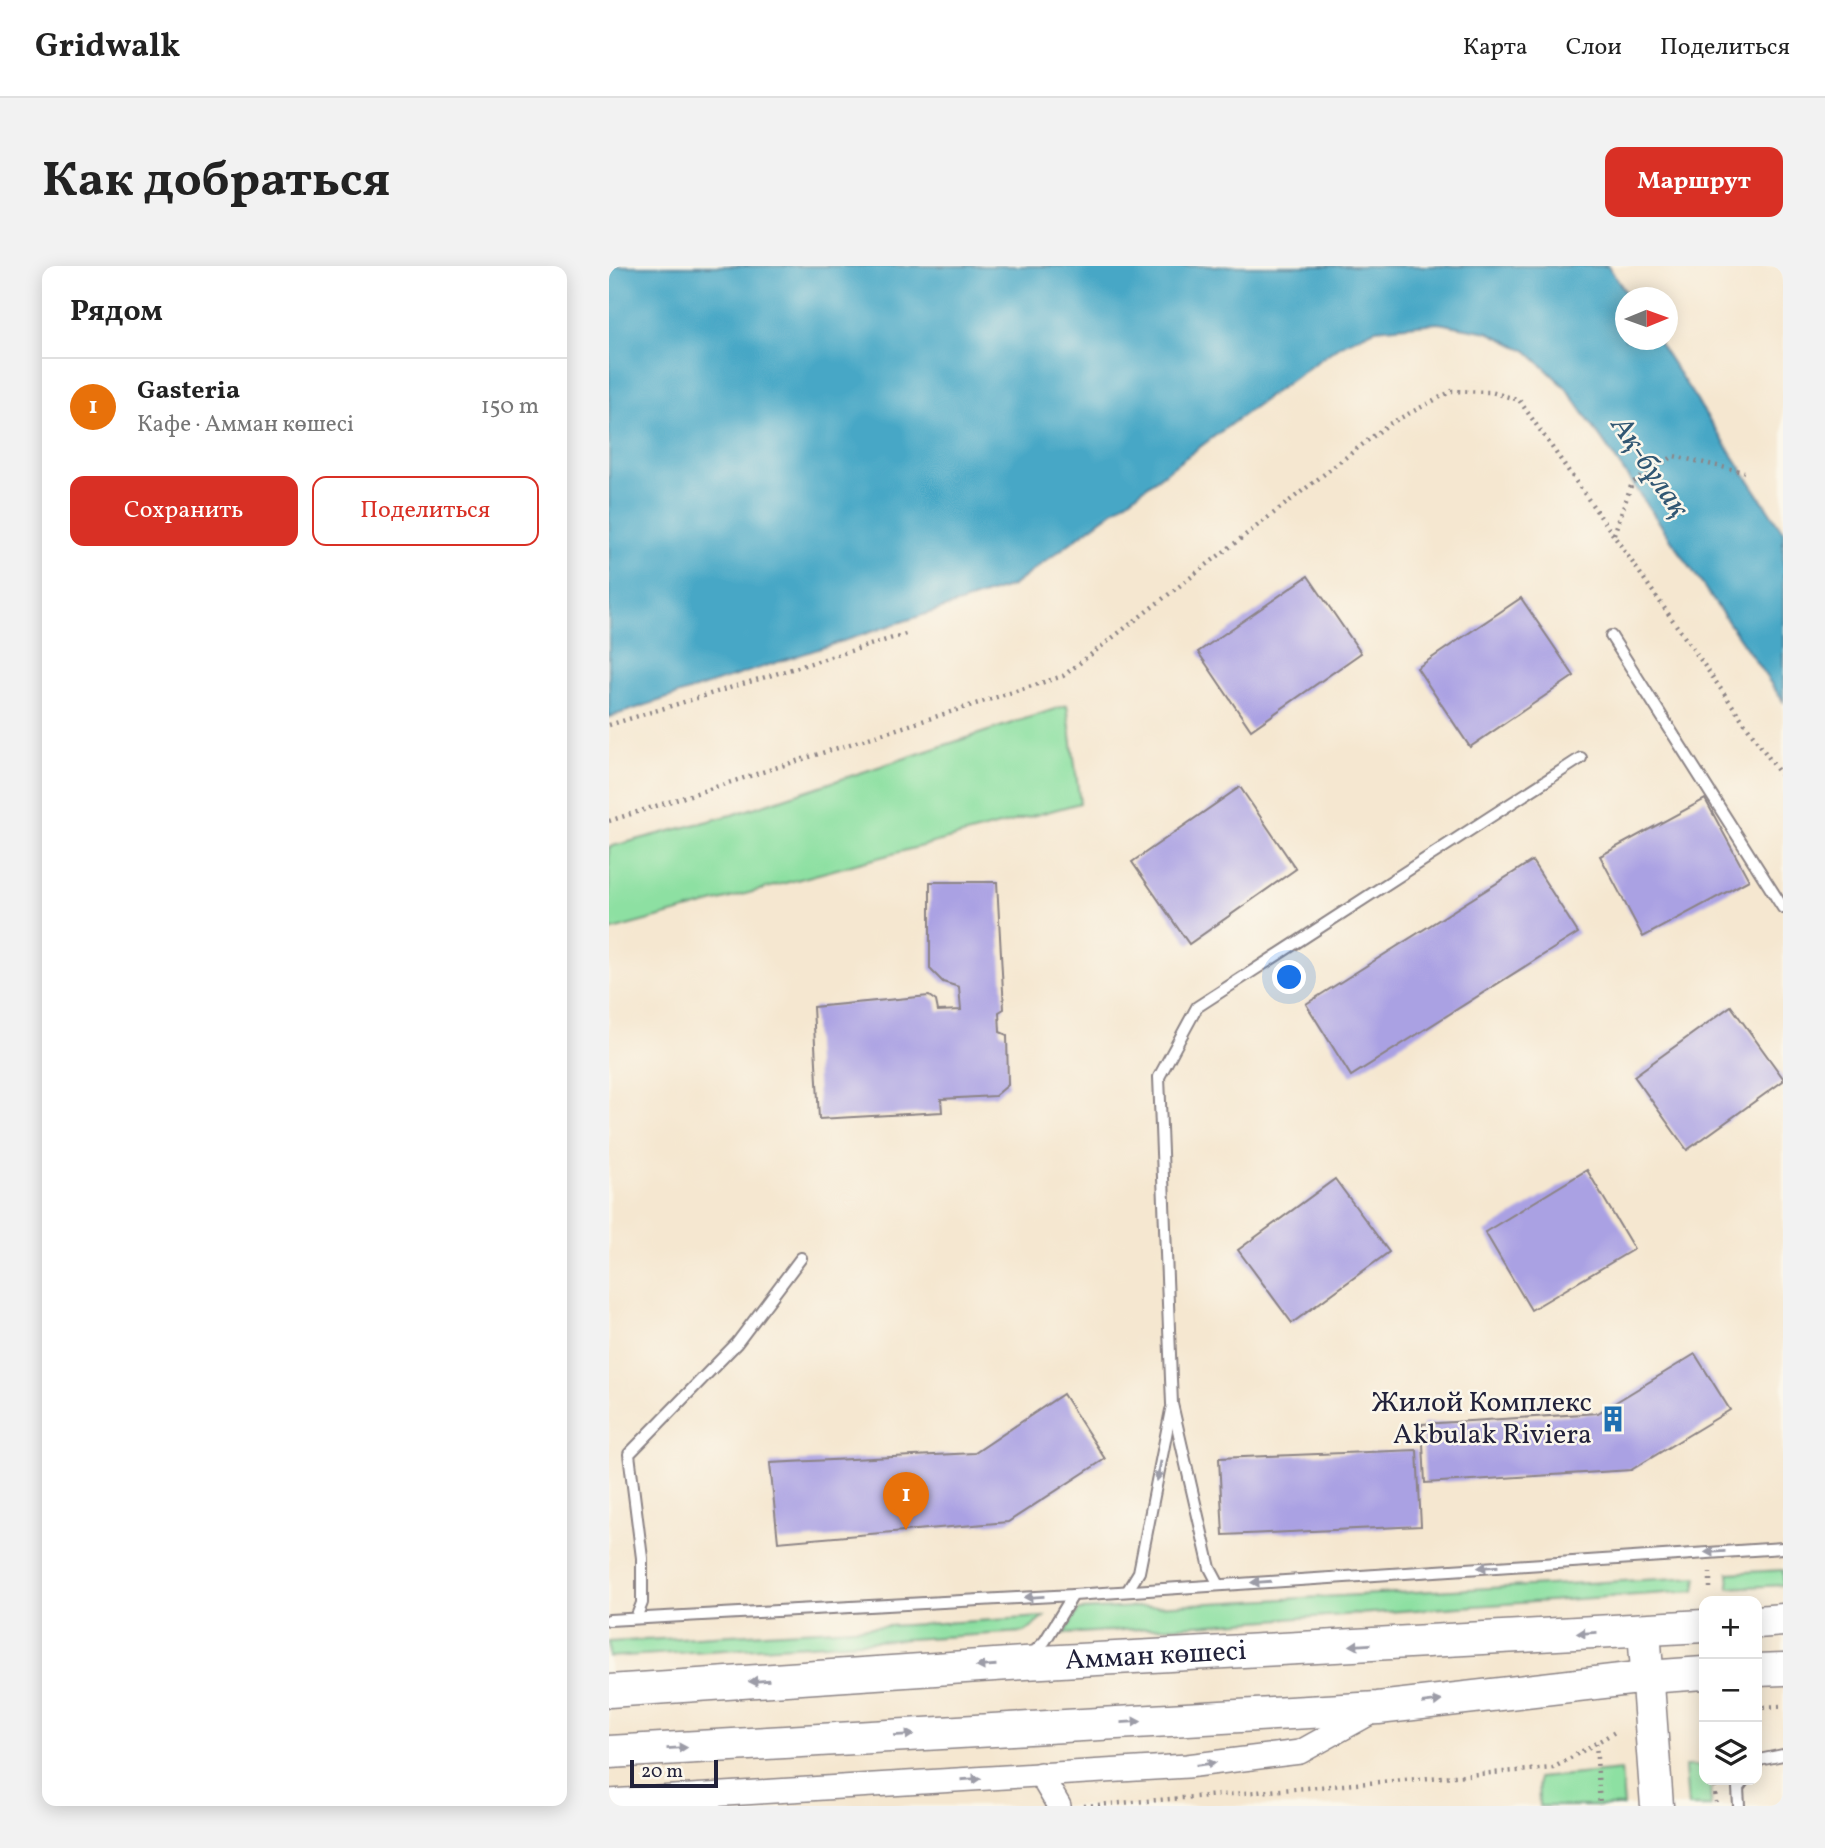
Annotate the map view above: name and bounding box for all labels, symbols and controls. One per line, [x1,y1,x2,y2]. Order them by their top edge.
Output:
text: Gridwalk [35,25,180,71]
text: Карта [1463,31,1528,65]
text: Слои [1566,31,1622,65]
text: Поделиться [1660,31,1790,65]
button: Маршрут [1605,147,1783,217]
text: Как добраться [42,148,390,217]
north arrow [1615,287,1678,350]
text: Рядом [70,291,163,333]
text: Gasteria [137,373,240,409]
text: 1 [88,391,98,423]
text: 150 m [481,391,539,423]
water label: Ақ-бұлақ [1599,407,1699,527]
text: Кафе · Амман көшесі [137,409,354,441]
button: Сохранить [70,476,298,546]
button: Поделиться [312,476,539,546]
your location [1272,960,1306,994]
place label: Жилой Комплекс Akbulak Riviera [1371,1384,1592,1455]
building icon: Жилой Комплекс Akbulak Riviera [1598,1404,1628,1434]
one-way arrow [1153,1460,1164,1482]
pin: 1 [883,1472,929,1530]
one-way arrow [1704,1547,1726,1558]
one-way arrow [1477,1562,1499,1573]
one-way arrow [1250,1577,1272,1588]
one-way arrow [1023,1591,1045,1602]
map controls [1699,1596,1762,1785]
button: + [1699,1596,1762,1659]
one-way arrow [1576,1627,1598,1638]
street label: Амман көшесі [1064,1631,1248,1680]
one-way arrow [1349,1640,1371,1651]
button: − [1699,1659,1762,1722]
one-way arrow [975,1661,997,1672]
one-way arrow [748,1676,770,1687]
one-way arrow [1421,1696,1443,1707]
one-way arrow [1121,1717,1143,1728]
button: layers [1699,1722,1762,1785]
one-way arrow [894,1730,916,1741]
one-way arrow [666,1742,688,1753]
scale bar [630,1757,717,1789]
one-way arrow [1195,1758,1217,1769]
text: 20 m [641,1759,683,1785]
one-way arrow [960,1773,982,1784]

